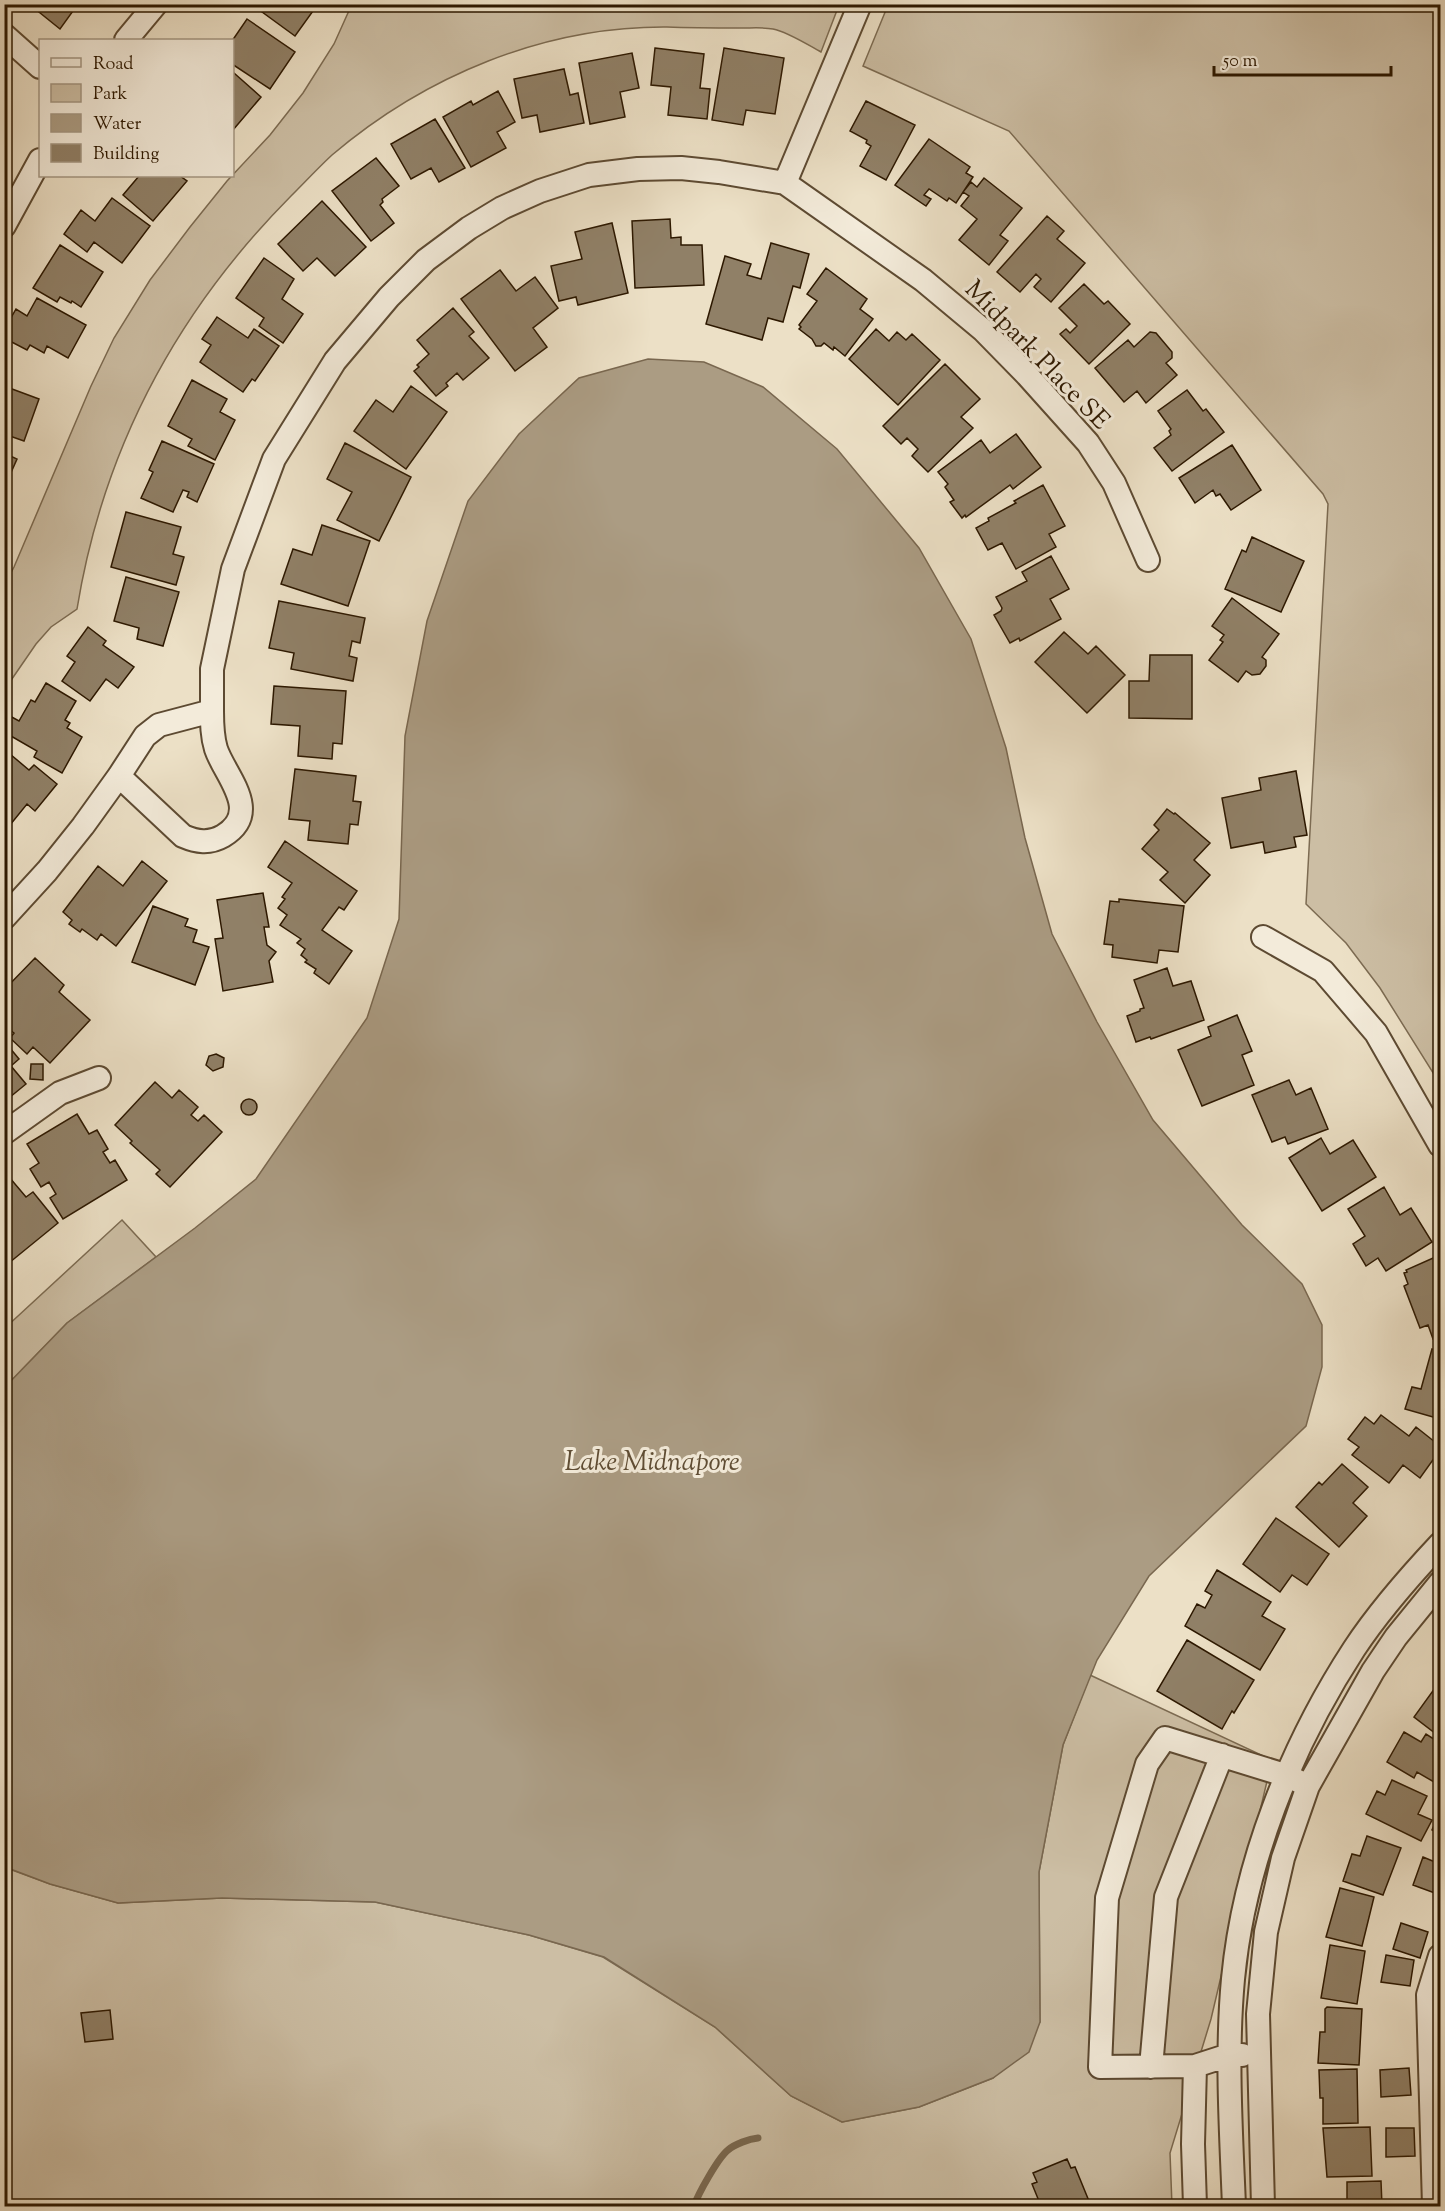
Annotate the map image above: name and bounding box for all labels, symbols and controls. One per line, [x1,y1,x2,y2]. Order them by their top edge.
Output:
legend [39,39,234,177]
scale bar [1214,39,1391,77]
text: 50 m [1222,49,1258,75]
text: Road [93,52,133,78]
text: Park [93,82,128,108]
text: Water [93,112,142,138]
text: Building [93,142,159,168]
street label: Midpark Place SE [955,273,1117,439]
water label: Lake Midnapore [564,1444,740,1483]

